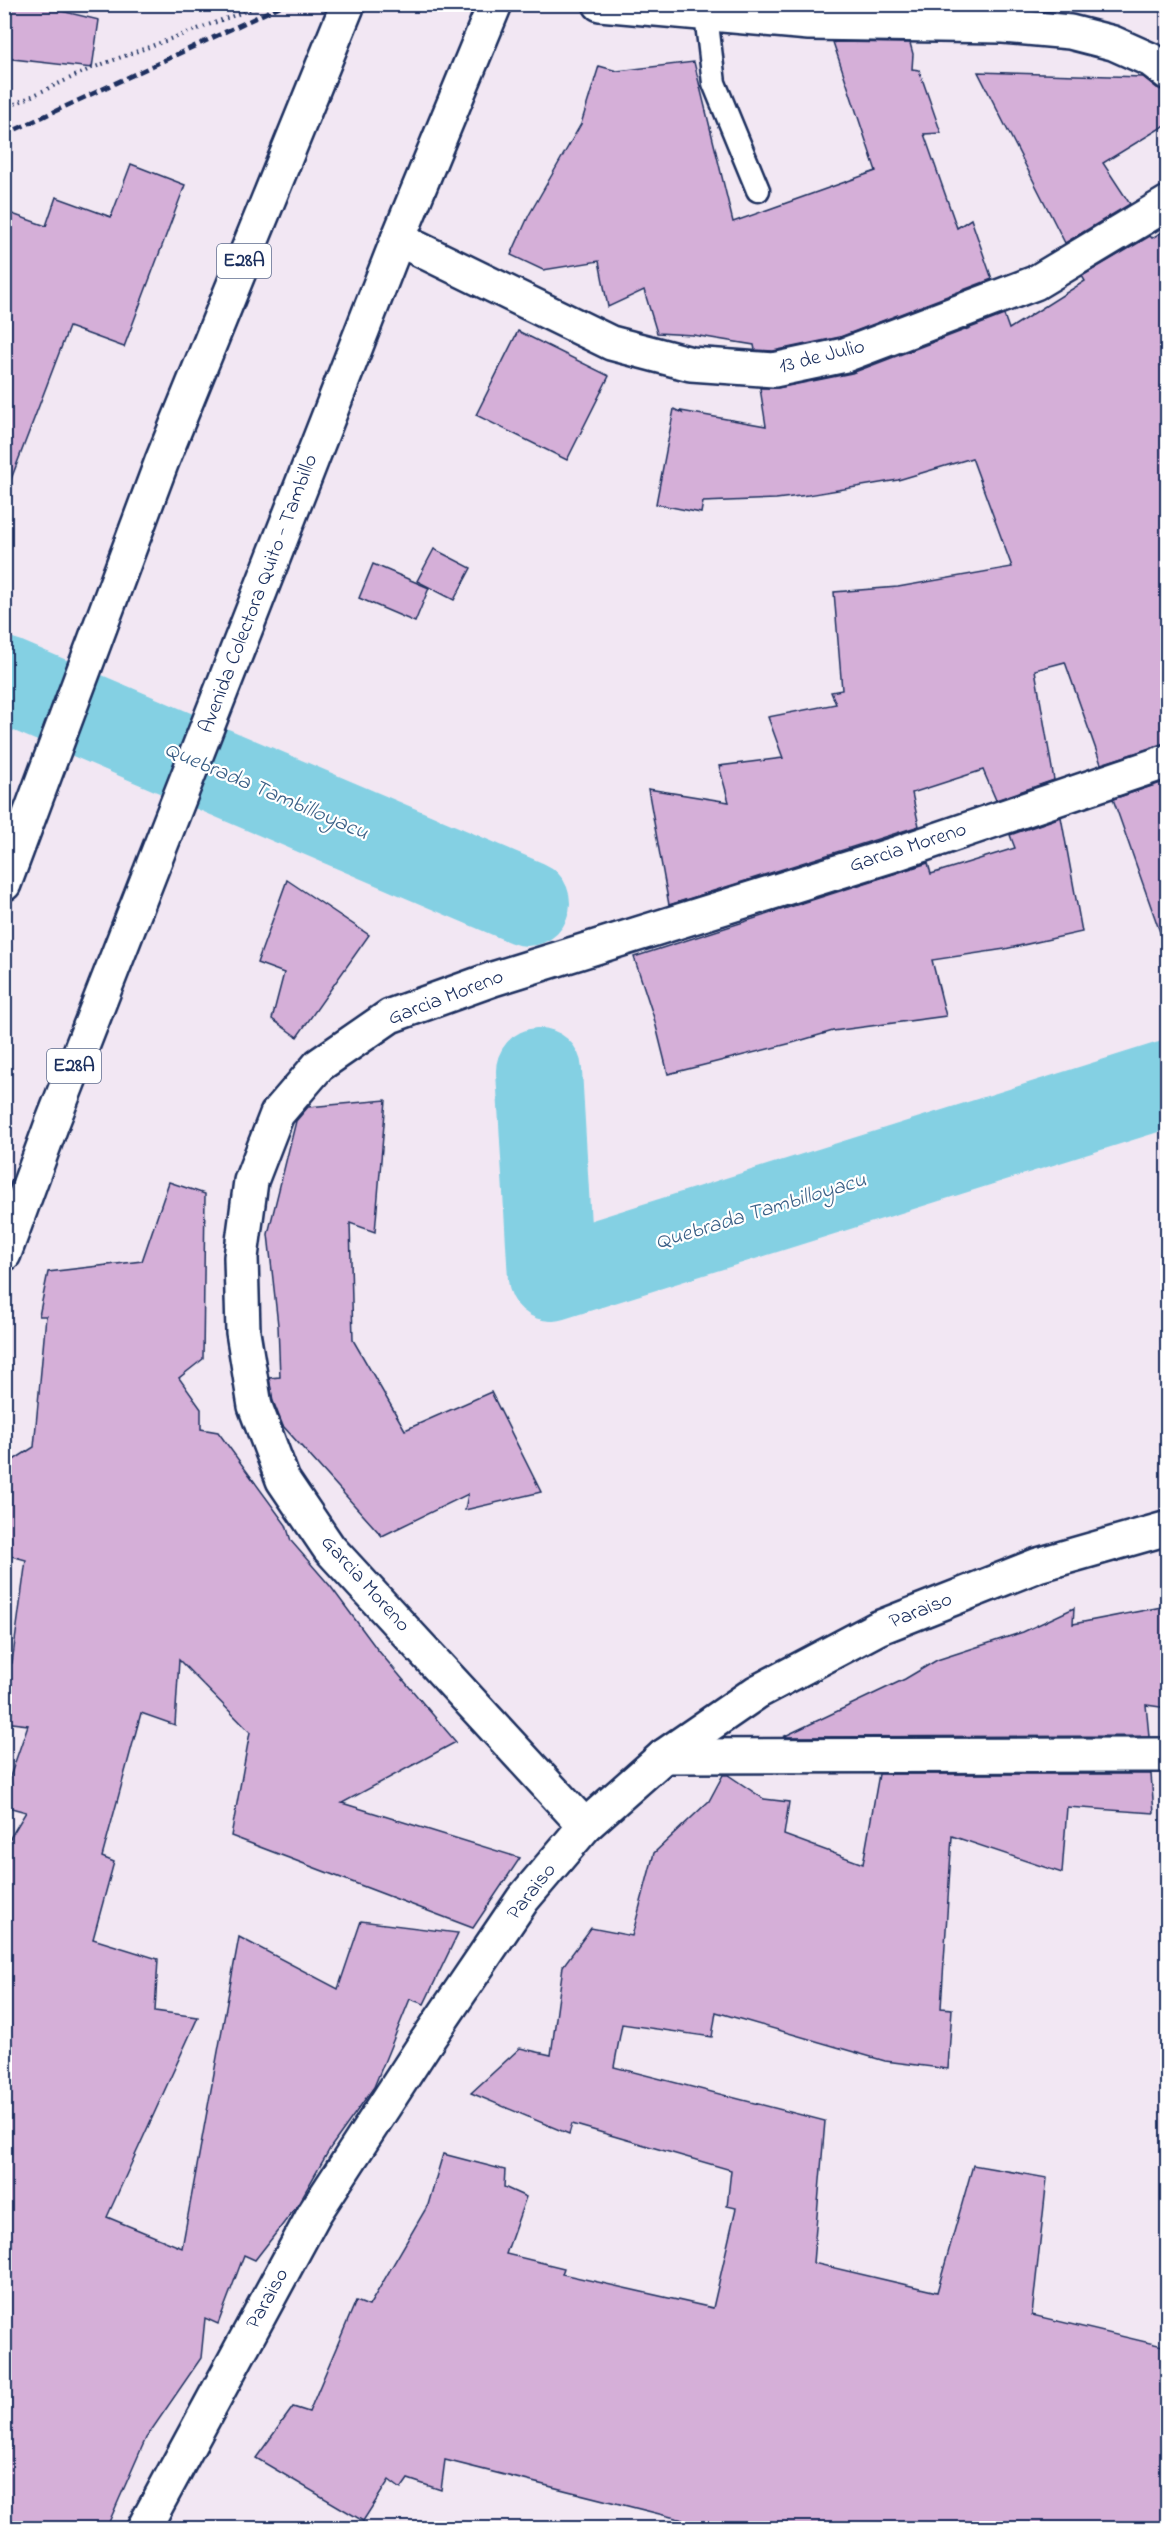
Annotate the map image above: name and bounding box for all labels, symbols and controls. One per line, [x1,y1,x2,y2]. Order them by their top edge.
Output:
road number: E28A [217,244,271,278]
street label: 13 de Julio [776,332,868,382]
street label: Avenida Colectora Quito - Tambillo [192,450,326,738]
water label: Quebrada Tambilloyacu [159,734,373,850]
street label: Garcia Moreno [846,815,971,881]
street label: Garcia Moreno [384,962,508,1034]
road number: E28A [47,1049,101,1083]
water label: Quebrada Tambilloyacu [652,1165,871,1259]
street label: Garcia Moreno [313,1529,417,1639]
street label: Paraiso [885,1585,957,1637]
street label: Paraiso [500,1857,564,1927]
street label: Paraiso [239,2263,297,2335]

